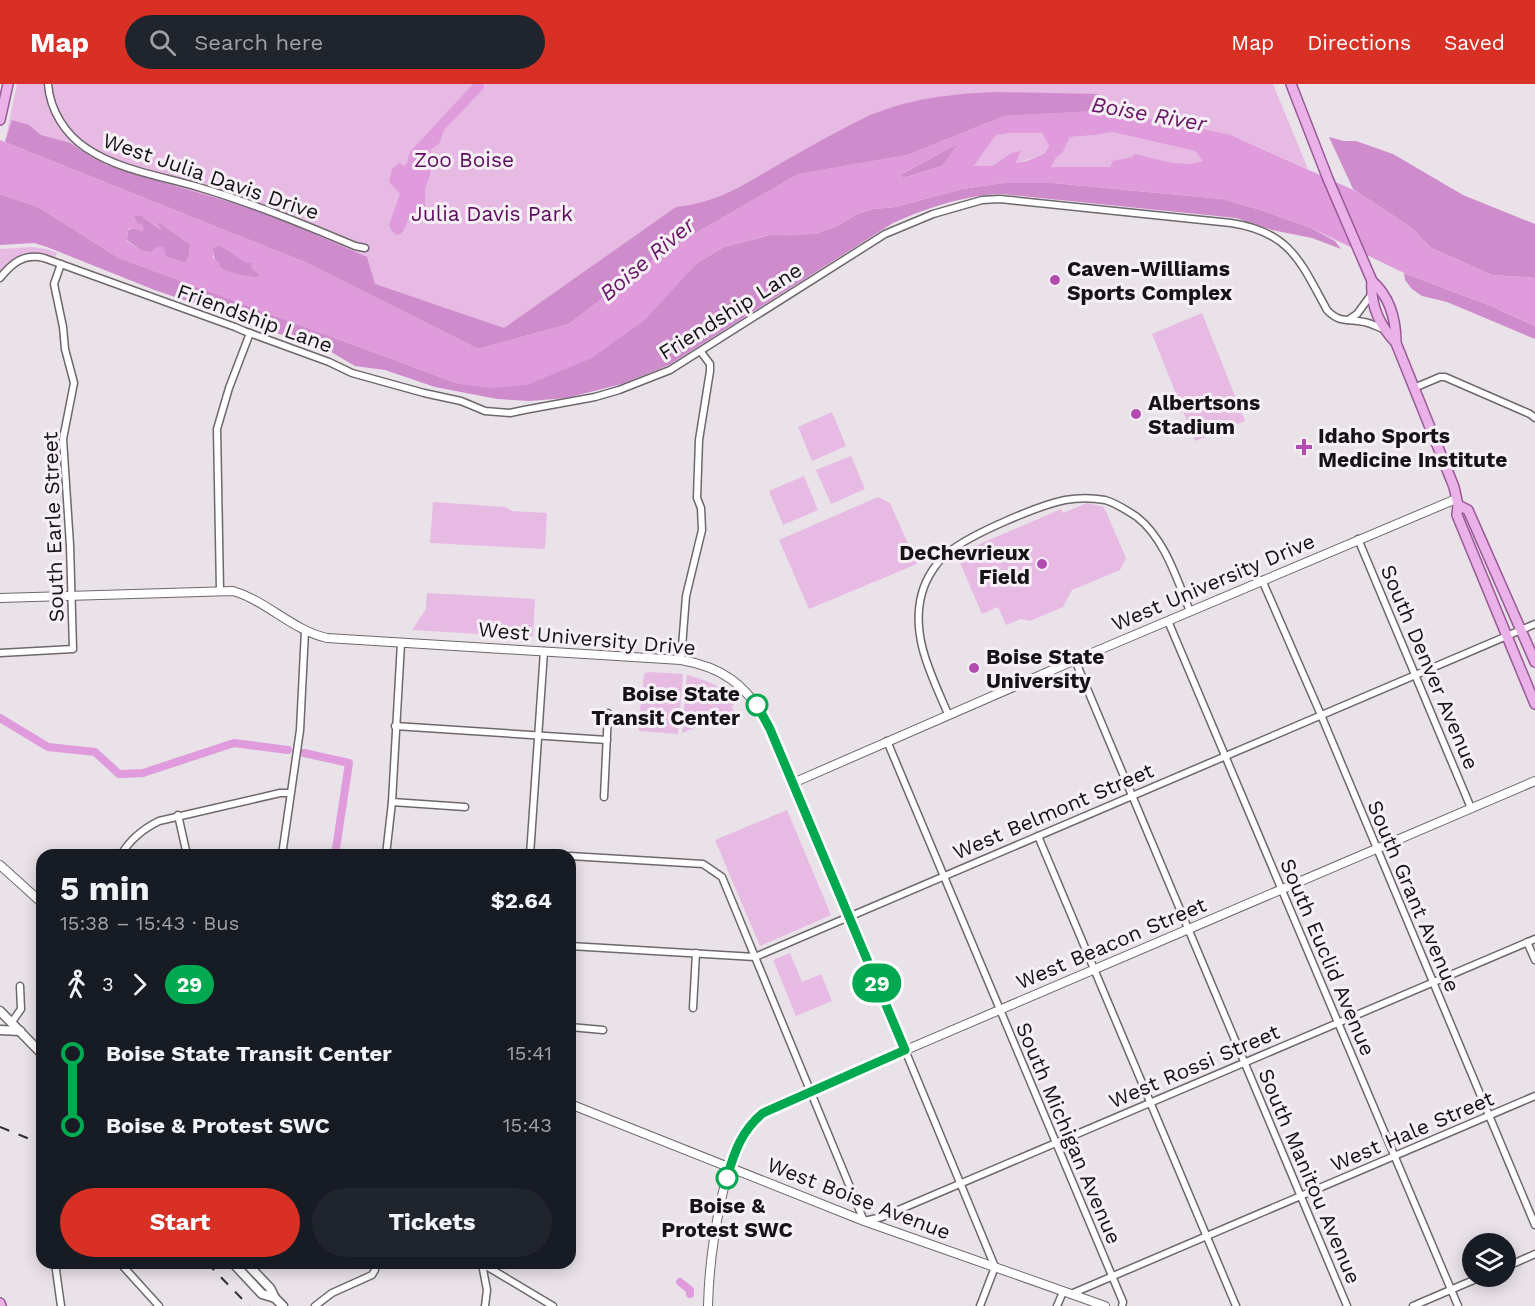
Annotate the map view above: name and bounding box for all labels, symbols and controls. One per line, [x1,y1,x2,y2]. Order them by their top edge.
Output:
search box [125,15,545,69]
text: Map [30,26,89,59]
icon: search [146,26,179,59]
text: Search here [194,30,323,55]
text: Map [1231,30,1274,55]
text: Directions [1307,30,1411,55]
text: Saved [1444,30,1505,55]
water label: Boise River [1090,92,1210,137]
street label: West Julia Davis Drive [100,127,322,225]
park label: Zoo Boise [414,147,514,172]
park label: Julia Davis Park [411,201,573,226]
water label: Boise River [595,211,701,306]
place label: Caven-Williams Sports Complex [1067,256,1233,305]
street label: Friendship Lane [654,257,806,365]
marker: Caven-Williams Sports Complex [1048,273,1062,287]
street label: Friendship Lane [174,278,336,358]
place label: Albertsons Stadium [1148,390,1260,439]
marker: Albertsons Stadium [1129,407,1143,421]
place label: Idaho Sports Medicine Institute [1318,423,1507,472]
street label: South Earle Street [37,431,69,623]
marker: Idaho Sports Medicine Institute [1295,438,1313,456]
street label: West University Drive [1108,528,1318,636]
place label: DeChevrieux Field [899,540,1031,589]
marker: DeChevrieux Field [1035,557,1049,571]
street label: South Denver Avenue [1376,561,1484,773]
street label: West University Drive [477,616,697,660]
place label: Boise State University [986,644,1104,693]
marker: Boise State University [967,661,981,675]
place label: Boise State Transit Center [591,681,740,730]
marker: Boise State Transit Center [746,694,768,716]
street label: West Belmont Street [949,757,1157,865]
street label: South Grant Avenue [1362,796,1466,996]
street label: South Euclid Avenue [1275,855,1381,1059]
text: 5 min [60,869,150,908]
text: $2.64 [491,888,552,913]
street label: West Beacon Street [1012,892,1210,994]
text: 15:38 – 15:43 · Bus [60,911,239,935]
line badge: 29 [850,964,904,1002]
icon: walk [60,968,93,1001]
icon: forward [123,968,156,1001]
text: 29 [864,971,890,996]
text: 3 [102,972,114,996]
text: 29 [177,972,202,997]
street label: South Michigan Avenue [1011,1018,1127,1248]
street label: West Rossi Street [1105,1019,1283,1113]
text: Boise State Transit Center [106,1041,392,1066]
text: 15:41 [507,1041,552,1065]
street label: South Manitou Avenue [1253,1065,1367,1287]
street label: West Hale Street [1327,1085,1497,1177]
text: Boise & Protest SWC [106,1113,330,1138]
text: 15:43 [503,1113,552,1137]
street label: West Boise Avenue [764,1152,954,1244]
marker: Boise & Protest SWC [716,1167,738,1189]
button: Start [60,1188,300,1257]
button: Tickets [312,1188,552,1257]
place label: Boise & Protest SWC [661,1193,793,1242]
map controls [1462,1233,1516,1287]
button: layers [1462,1233,1516,1287]

